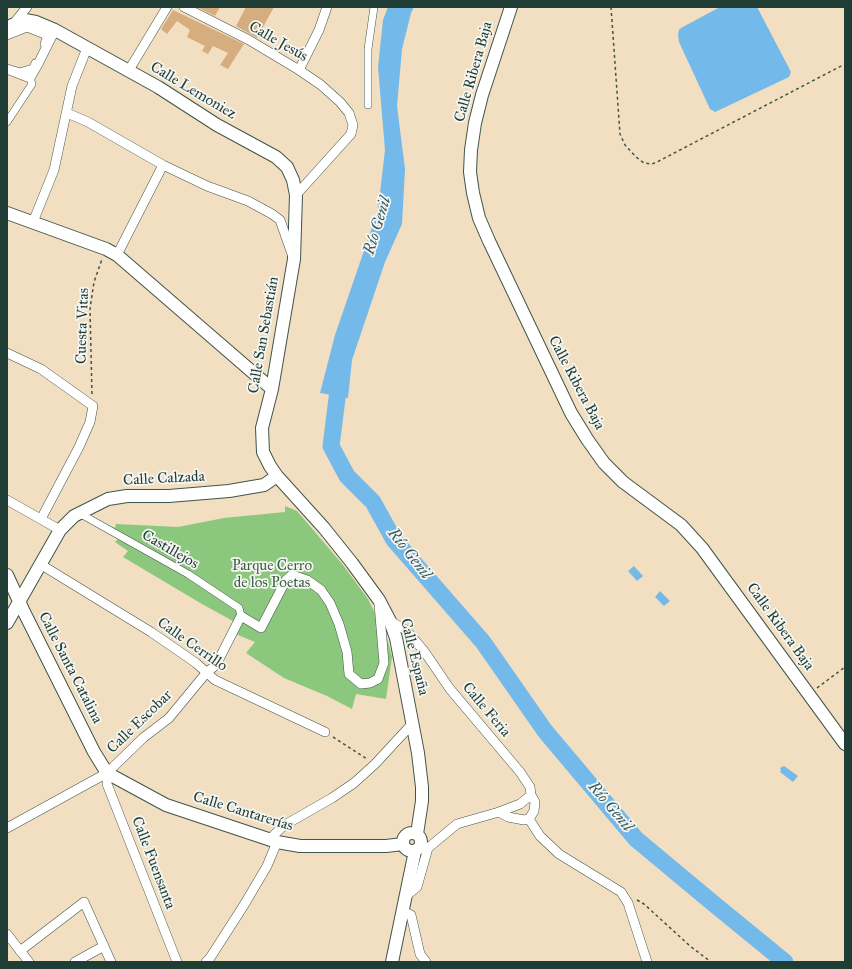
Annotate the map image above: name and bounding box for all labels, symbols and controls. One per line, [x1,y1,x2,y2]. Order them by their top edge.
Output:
street label: Calle Jesús [245,18,311,66]
street label: Calle Ribera Baja [451,20,497,124]
street label: Calle Lemoniez [147,58,239,124]
water label: Río Genil [360,195,396,257]
street label: Calle San Sebastián [245,275,283,395]
street label: Cuesta Vitas [73,288,93,364]
street label: Calle Ribera Baja [544,333,608,433]
street label: Calle Calzada [123,468,205,490]
water label: Río Genil [383,525,435,583]
street label: Castillejos [138,527,202,573]
park label: Parque Cerro de los Poetas [232,557,312,592]
street label: Calle Ribera Baja [742,580,818,674]
street label: Calle Santa Catalina [34,609,106,727]
street label: Calle Cerrillo [153,614,231,676]
street label: Calle España [396,617,432,697]
street label: Calle Feria [458,679,514,741]
street label: Calle Escobar [104,687,176,757]
water label: Río Genil [584,778,636,836]
street label: Calle Cantarerías [191,788,295,836]
street label: Calle Fuensanta [127,814,179,912]

